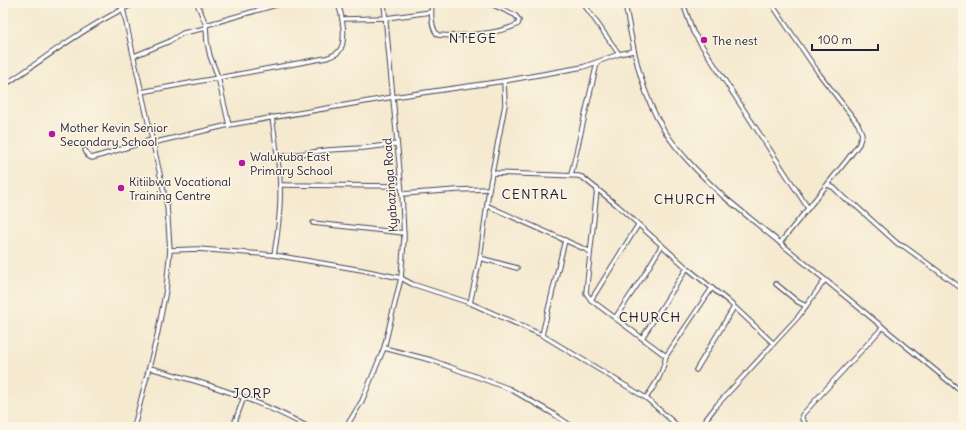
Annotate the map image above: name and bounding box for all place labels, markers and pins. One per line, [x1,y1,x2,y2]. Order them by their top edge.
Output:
place label: The nest [712,33,757,48]
marker: The nest [699,35,709,45]
place label: Mother Kevin Senior Secondary School [60,120,168,149]
marker: Mother Kevin Senior Secondary School [47,129,57,139]
place label: Walukuba East Primary School [250,149,333,178]
marker: Walukuba East Primary School [237,158,247,168]
place label: Kitiibwa Vocational Training Centre [129,174,231,203]
marker: Kitiibwa Vocational Training Centre [116,183,126,193]

